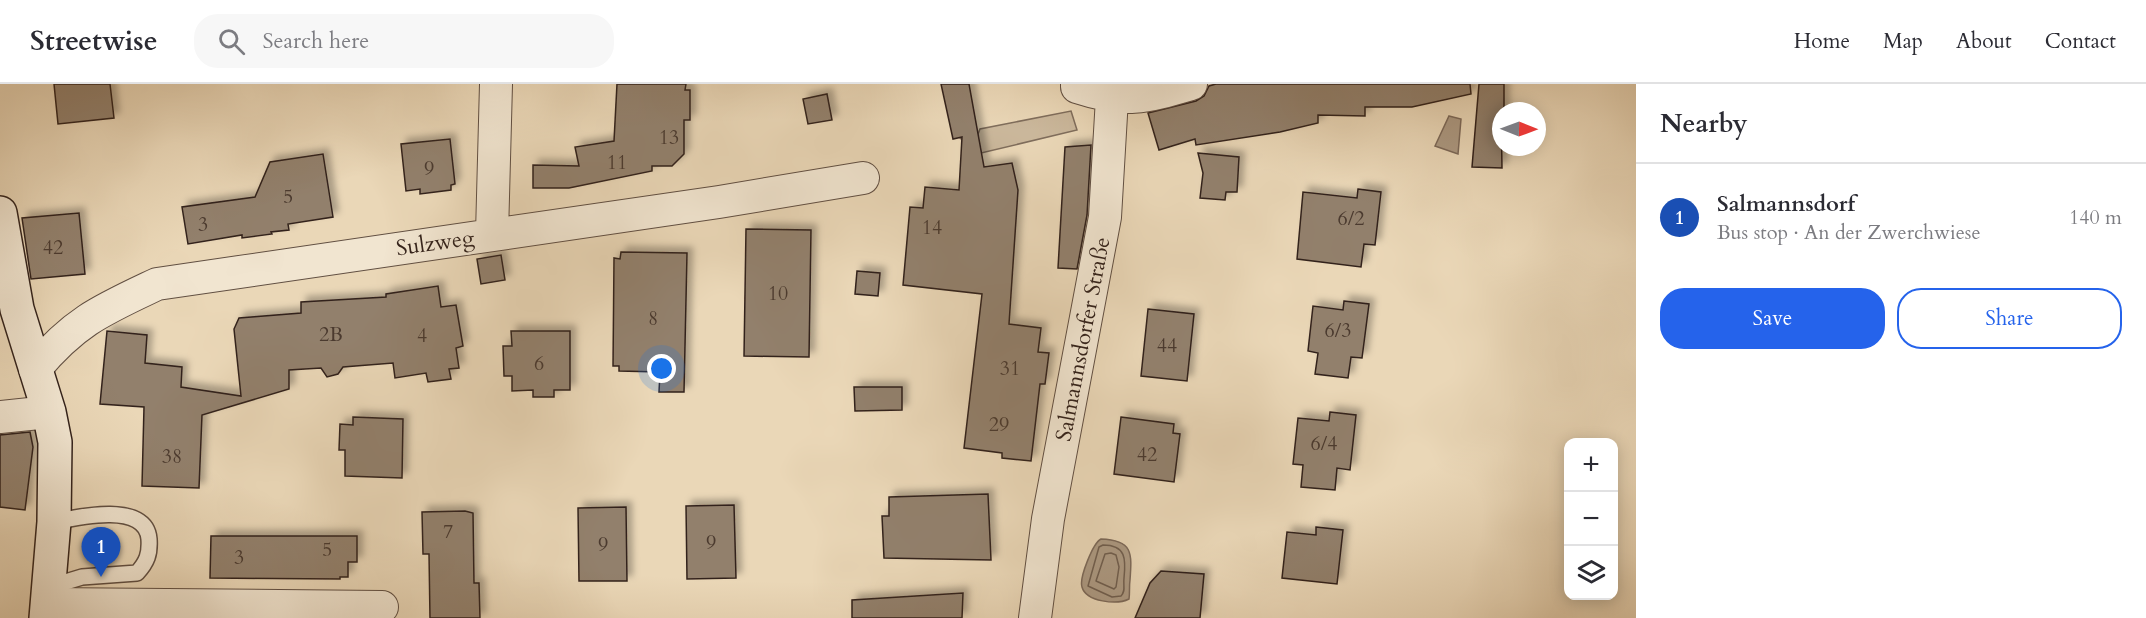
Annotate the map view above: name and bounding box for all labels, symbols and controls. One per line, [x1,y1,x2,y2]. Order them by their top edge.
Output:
search box [194,14,614,68]
text: Streetwise [30,22,158,60]
icon: search [215,25,248,58]
text: Search here [263,26,369,56]
text: Home [1794,27,1850,56]
text: Map [1883,27,1923,56]
text: About [1956,27,2012,56]
text: Contact [2045,27,2116,56]
north arrow [1492,102,1546,156]
text: Nearby [1660,106,1748,141]
house number: 13 [659,124,679,151]
house number: 11 [607,149,627,176]
house number: 9 [424,155,434,182]
house number: 5 [283,183,293,210]
text: Salmannsdorf [1717,189,1855,219]
text: 1 [1674,204,1685,231]
text: 140 m [2069,204,2122,231]
house number: 6/2 [1338,205,1364,232]
house number: 3 [198,211,208,238]
house number: 14 [922,214,942,241]
text: Bus stop · An der Zwerchwiese [1717,219,1981,246]
street label: Sulzweg [394,223,477,263]
house number: 42 [43,234,63,261]
street label: Salmannsdorfer Straße [1048,235,1117,444]
house number: 10 [768,280,788,307]
button: Save [1660,288,1885,349]
button: Share [1897,288,2122,349]
house number: 8 [648,305,658,332]
house number: 6/3 [1325,317,1351,344]
house number: 2B [319,321,343,348]
house number: 4 [417,322,427,349]
house number: 44 [1157,332,1177,359]
house number: 6 [534,350,544,377]
your location [647,354,676,383]
house number: 31 [1000,355,1020,382]
house number: 29 [989,411,1009,438]
house number: 6/4 [1311,430,1337,457]
map controls [1564,438,1618,600]
button: + [1564,438,1618,492]
house number: 42 [1137,441,1157,468]
house number: 38 [162,443,182,470]
button: − [1564,492,1618,546]
house number: 7 [443,518,453,545]
pin: 1 [82,528,120,577]
house number: 9 [706,529,716,556]
house number: 9 [598,531,608,558]
house number: 5 [322,536,332,563]
house number: 3 [234,544,244,571]
button: layers [1564,546,1618,600]

